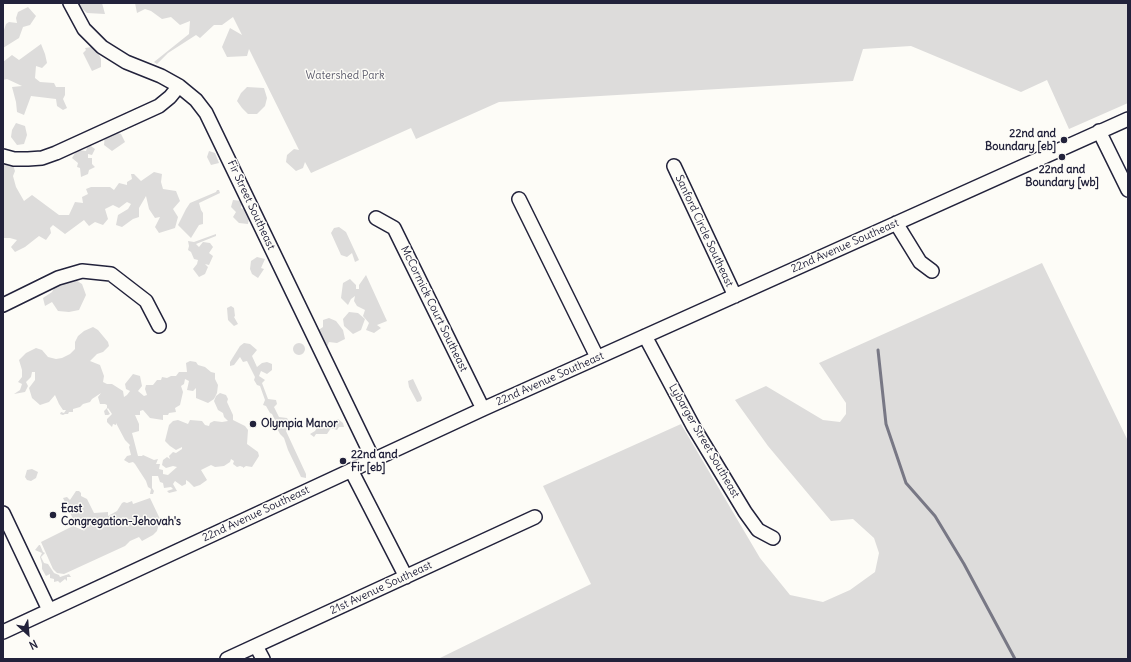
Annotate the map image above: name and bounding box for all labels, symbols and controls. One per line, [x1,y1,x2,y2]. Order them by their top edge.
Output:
park label: Watershed Park [305,69,385,83]
place label: 22nd and Boundary [eb] [985,127,1056,153]
marker: 22nd and Boundary [eb] [1059,135,1069,145]
marker: 22nd and Boundary [wb] [1057,152,1067,162]
street label: Fir Street Southeast [224,158,278,252]
place label: 22nd and Boundary [wb] [1025,163,1099,189]
street label: Sanford Circle Southeast [672,173,736,289]
street label: 22nd Avenue Southeast [789,216,901,276]
street label: McCormick Court Southeast [398,244,470,374]
street label: 22nd Avenue Southeast [494,349,606,409]
street label: Lybarger Street Southeast [666,382,742,500]
place label: Olympia Manor [261,417,338,431]
marker: Olympia Manor [248,419,258,429]
place label: 22nd and Fir [eb] [351,448,398,474]
marker: 22nd and Fir [eb] [338,456,348,466]
street label: 22nd Avenue Southeast [200,483,312,545]
place label: East Congregation-Jehovah's [61,502,181,528]
marker: East Congregation-Jehovah's [48,510,58,520]
street label: 21st Avenue Southeast [328,559,434,617]
north arrow [8,614,48,654]
text: N [27,637,40,653]

